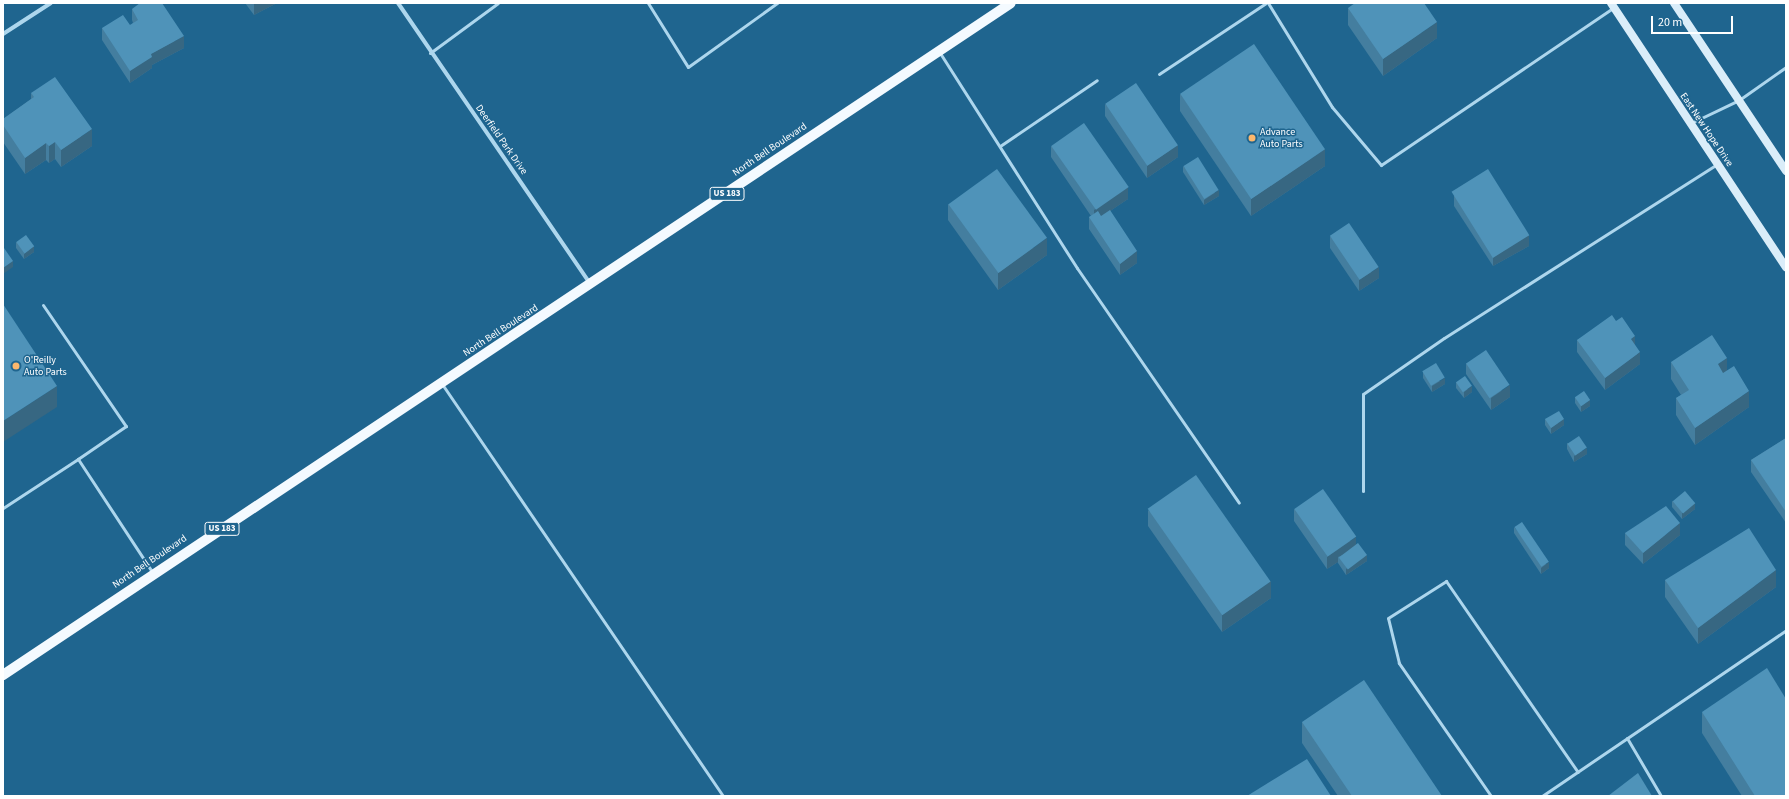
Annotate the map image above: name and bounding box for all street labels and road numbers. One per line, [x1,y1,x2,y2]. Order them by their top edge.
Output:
street label: East New Hope Drive [1677,91,1735,169]
street label: Deerfield Park Drive [472,103,530,177]
street label: North Bell Boulevard [731,121,809,179]
road number: US 183 [709,187,745,201]
street label: North Bell Boulevard [461,302,541,360]
road number: US 183 [204,522,240,536]
street label: North Bell Boulevard [111,533,189,591]

